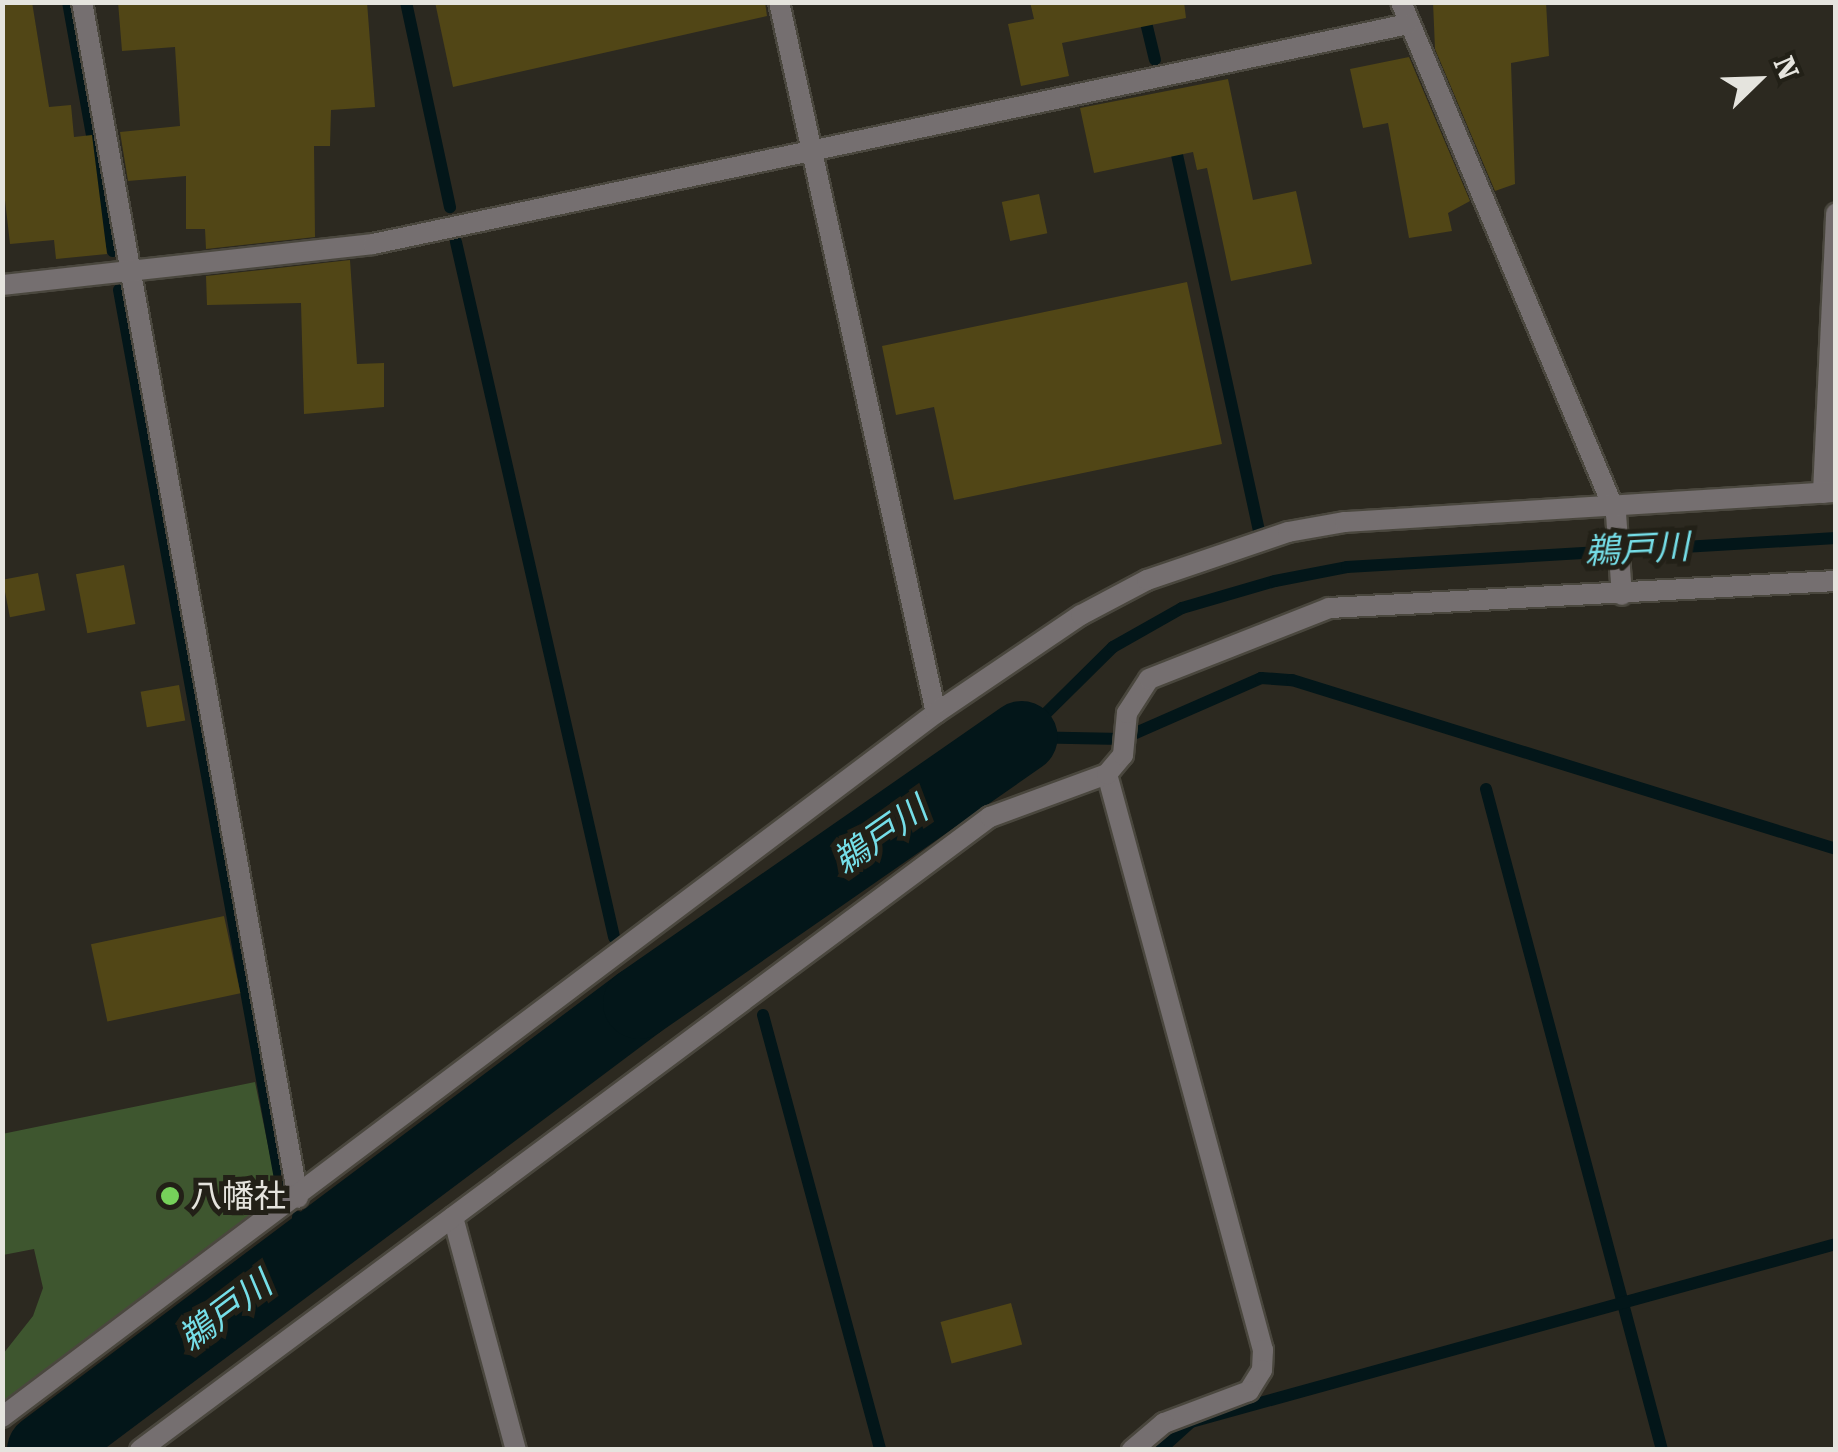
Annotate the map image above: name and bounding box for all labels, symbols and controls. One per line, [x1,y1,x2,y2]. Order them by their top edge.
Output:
north arrow [1708,30,1808,130]
text: N [1767,52,1805,84]
water label: 鵜戸川 [1583,526,1691,574]
water label: 鵜戸川 [826,789,936,883]
place label: 八幡社 [190,1177,286,1215]
marker: 八幡社 [159,1185,181,1207]
water label: 鵜戸川 [171,1264,281,1360]

